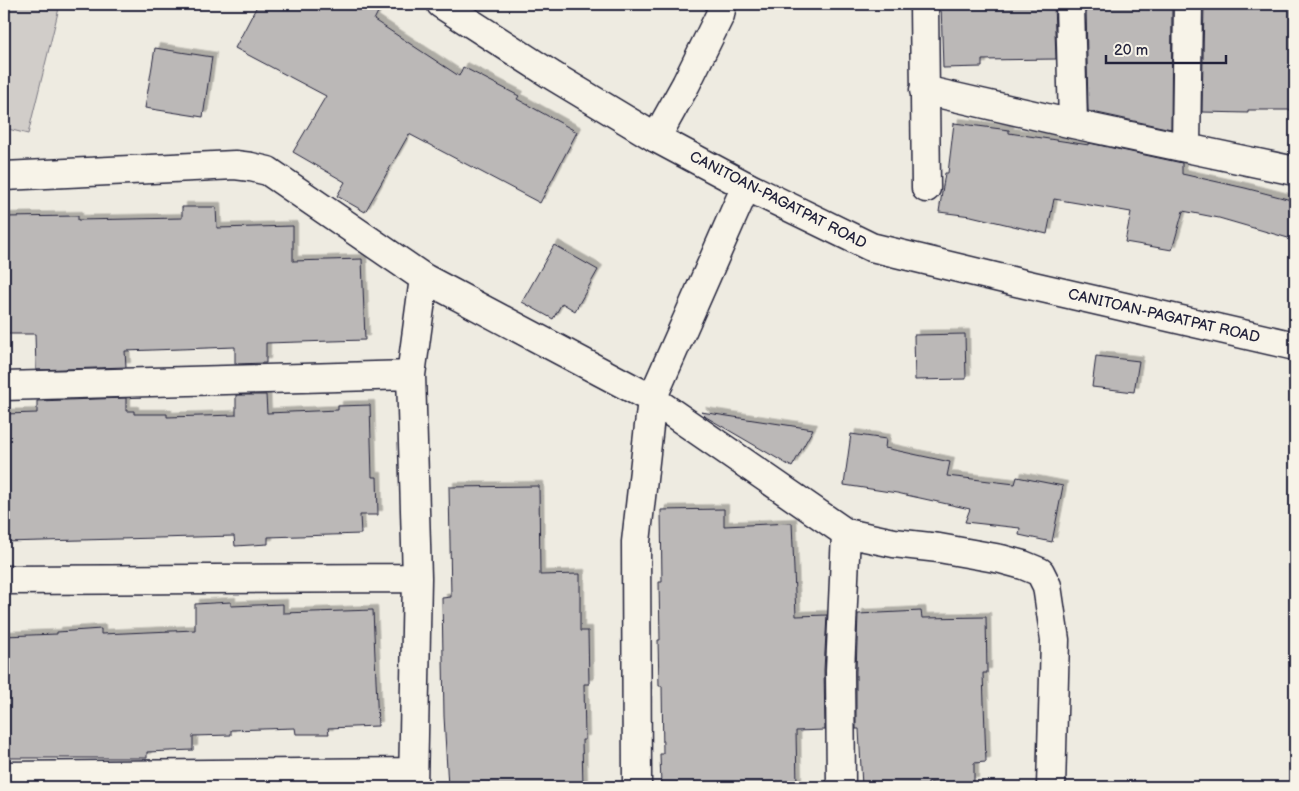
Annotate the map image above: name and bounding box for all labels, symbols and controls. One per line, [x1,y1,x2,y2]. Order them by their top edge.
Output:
scale bar [1106,32,1226,64]
text: 20 m [1114,41,1148,60]
street label: CANITOAN-PAGATPAT ROAD [686,147,870,253]
street label: CANITOAN-PAGATPAT ROAD [1066,285,1262,347]

